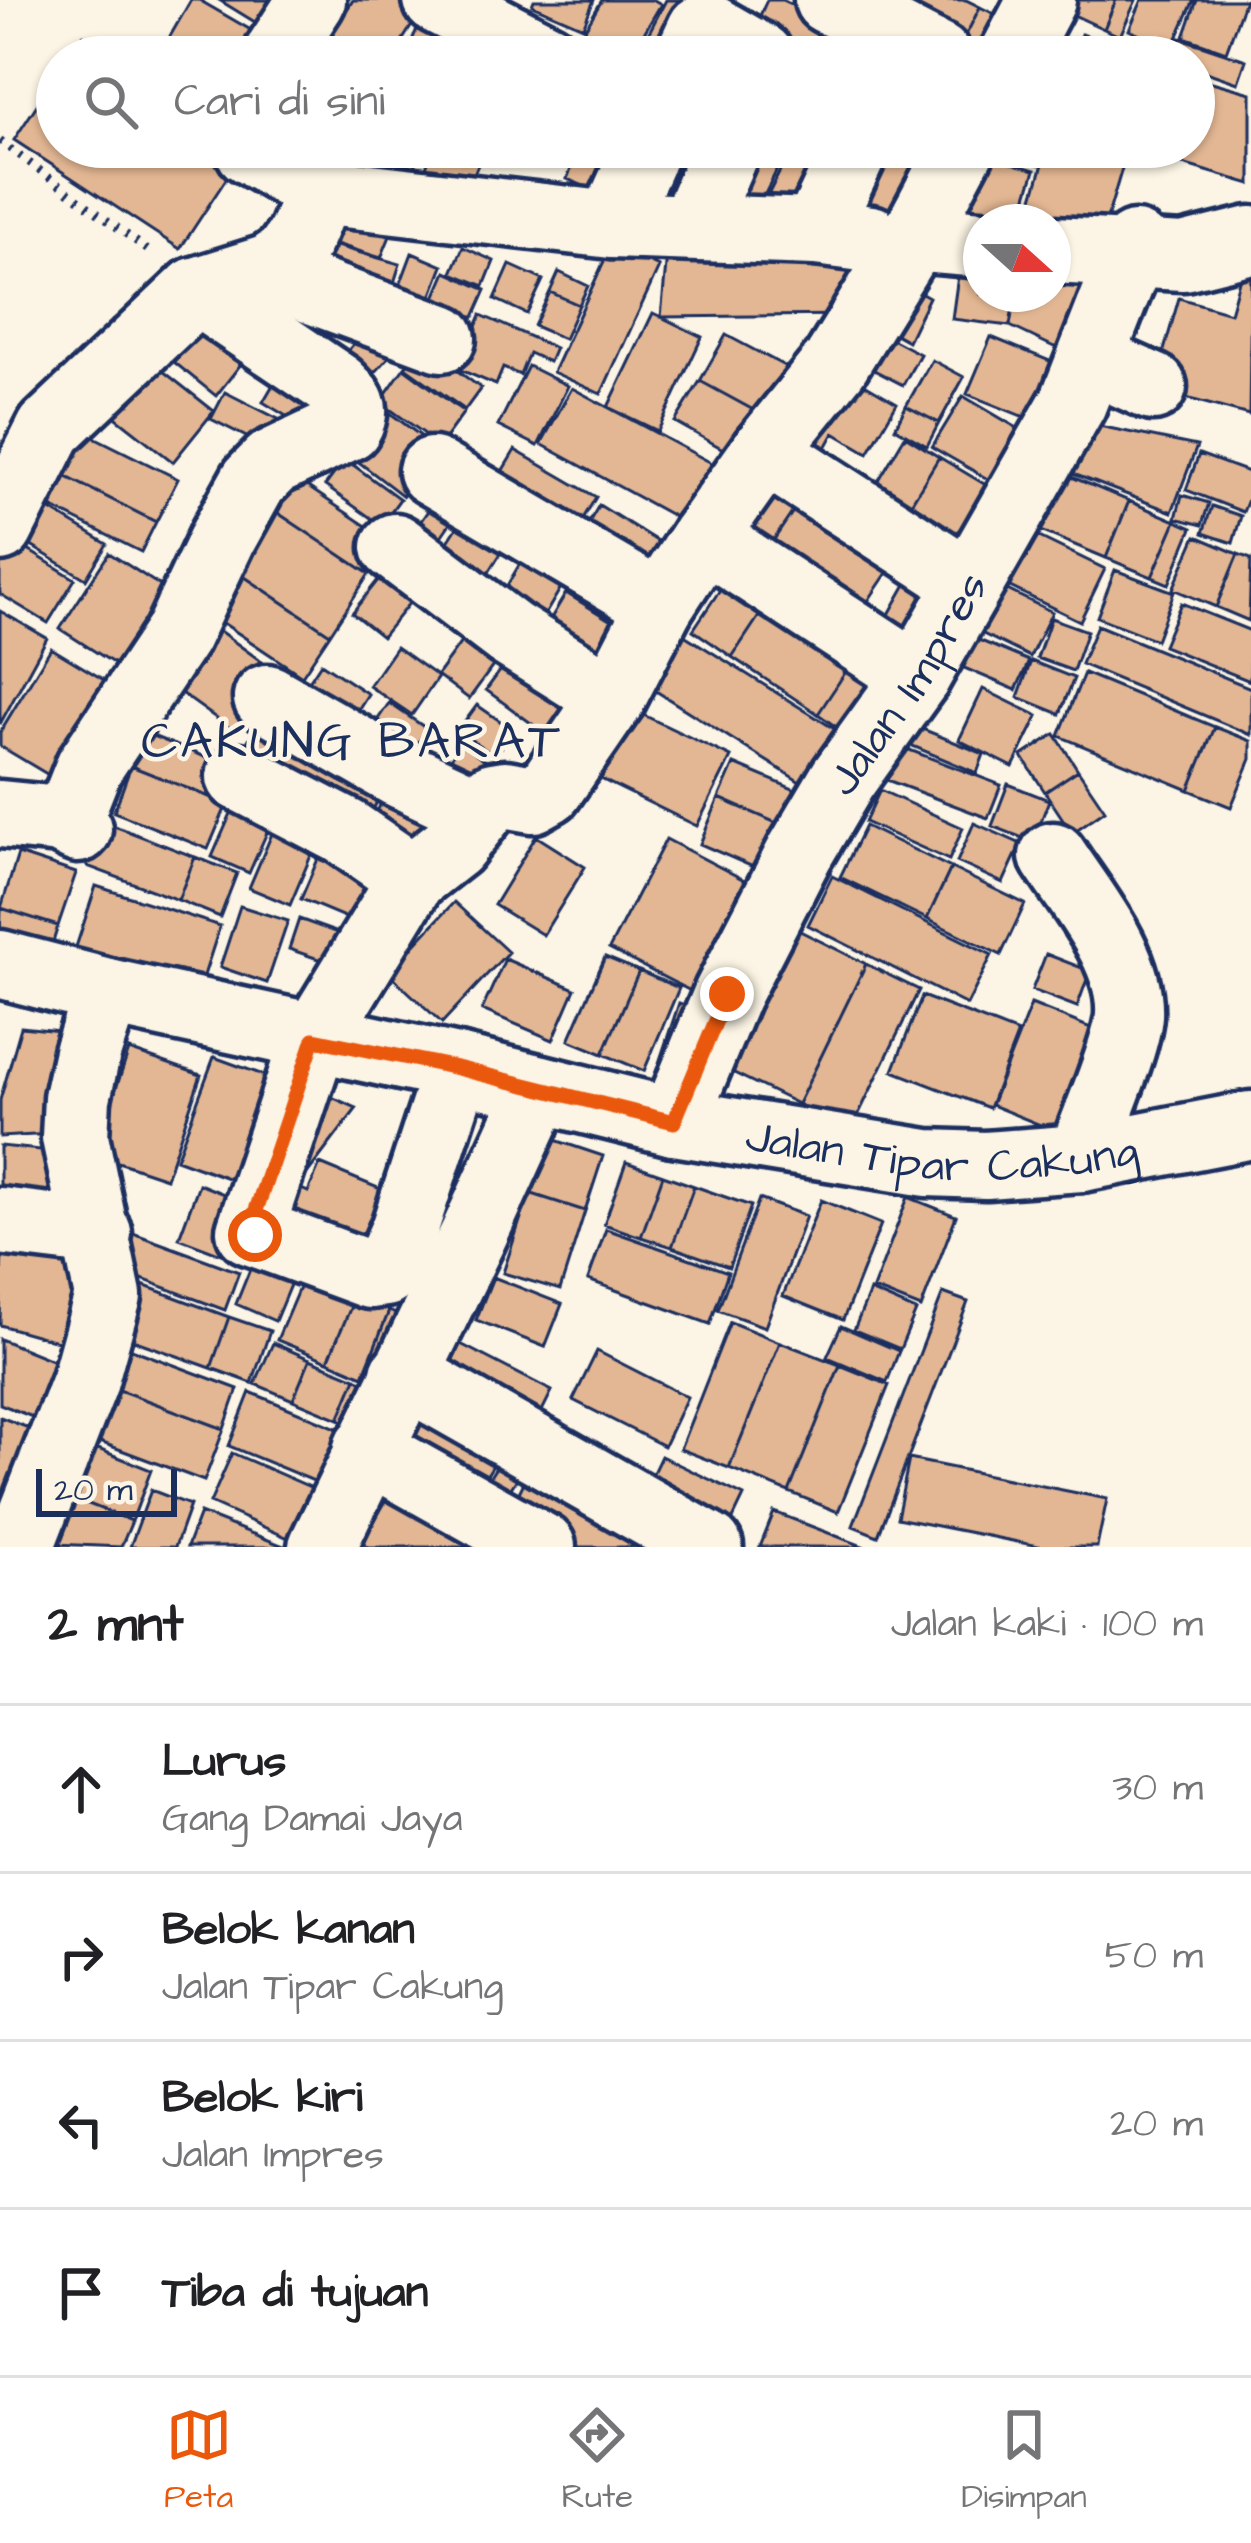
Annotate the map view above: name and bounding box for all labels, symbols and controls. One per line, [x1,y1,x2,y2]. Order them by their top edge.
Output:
search box [36,36,1215,168]
icon: search [78,69,144,135]
text: Cari di sini [174,71,385,133]
north arrow [963,204,1071,312]
street label: Jalan Impres [812,561,1004,807]
district label: CAKUNG BARAT [141,707,563,778]
route end [700,967,754,1021]
street label: Jalan Tipar Cakung [741,1106,1143,1199]
route start [228,1208,282,1262]
scale bar [36,1463,177,1516]
text: 20 m [54,1467,133,1513]
text: 2 mnt [48,1590,183,1661]
text: Jalan kaki · 100 m [891,1598,1203,1652]
text: Lurus [162,1731,286,1793]
icon: ahead [48,1756,114,1822]
text: 30 m [1113,1762,1203,1816]
text: Gang Damai Jaya [162,1793,463,1847]
text: Belok kanan [162,1899,415,1961]
icon: right [48,1924,114,1990]
text: 50 m [1105,1930,1203,1984]
text: Jalan Tipar Cakung [162,1961,503,2015]
text: Belok kiri [162,2067,362,2129]
icon: left [48,2092,114,2158]
text: 20 m [1110,2098,1203,2152]
text: Jalan Impres [162,2129,384,2183]
icon: arrive [48,2260,114,2326]
text: Tiba di tujuan [162,2262,428,2324]
tab: Peta [164,2402,233,2520]
tab: Rute [562,2402,633,2520]
tab: Disimpan [961,2402,1087,2520]

